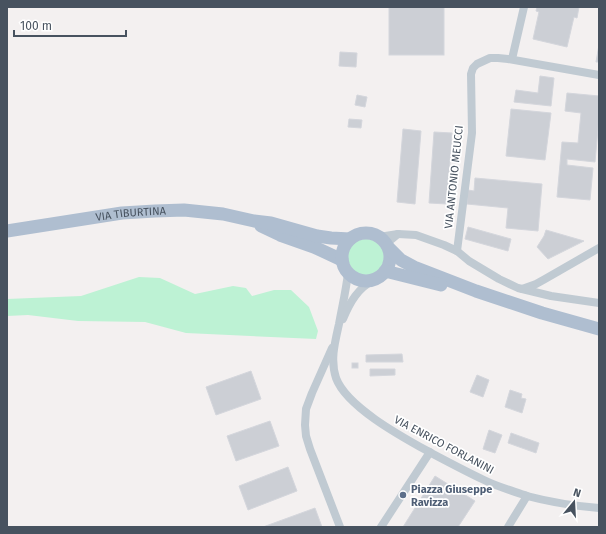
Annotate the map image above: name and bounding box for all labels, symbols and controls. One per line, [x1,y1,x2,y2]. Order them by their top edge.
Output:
scale bar [14,12,126,38]
text: 100 m [20,19,52,33]
street label: VIA ANTONIO MEUCCI [442,125,466,229]
street label: VIA TIBURTINA [95,204,167,224]
street label: VIA ENRICO FORLANINI [392,413,496,477]
north arrow [554,482,594,522]
place label: Piazza Giuseppe Ravizza [411,483,492,509]
text: N [571,486,582,500]
marker: Piazza Giuseppe Ravizza [398,490,408,500]

